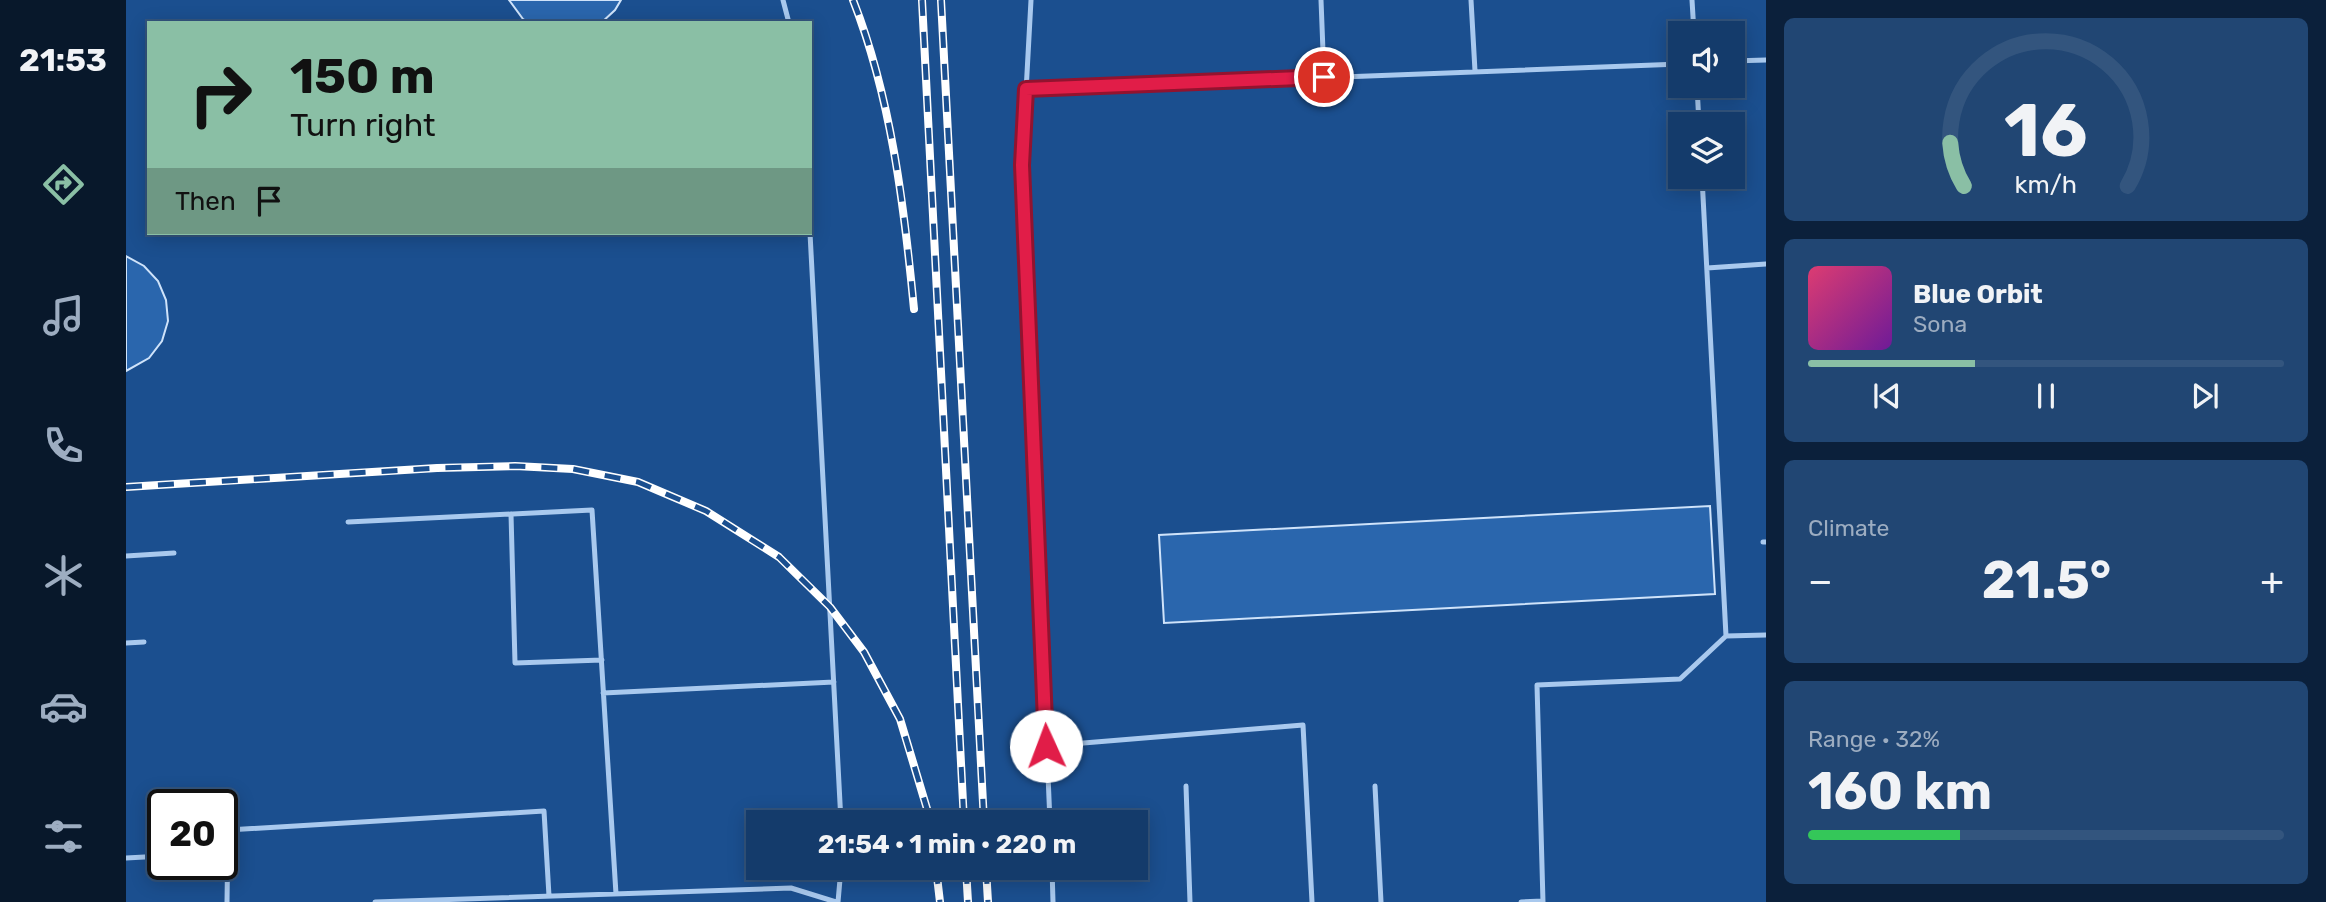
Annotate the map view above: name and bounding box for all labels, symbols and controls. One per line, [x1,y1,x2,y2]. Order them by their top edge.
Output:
map controls [1668,21,1745,189]
button: sound [1668,21,1745,98]
text: 21:53 [19,41,107,79]
text: 150 m [290,47,435,105]
pin [1294,47,1354,107]
icon: right [175,49,266,140]
icon: arrive [1305,58,1343,96]
text: 16 [2004,88,2088,174]
text: Turn right [290,106,435,144]
button: layers [1668,112,1745,189]
icon: directions [39,160,88,209]
text: km/h [2015,169,2077,198]
icon: arrive [250,182,288,220]
text: Then [175,186,236,217]
text: Blue Orbit [1913,279,2043,310]
icon: music [39,291,88,340]
text: Sona [1913,310,1967,338]
icon: previous [1868,377,1906,415]
icon: pause [2027,377,2065,415]
icon: next [2186,377,2224,415]
icon: phone [39,421,88,470]
text: Climate [1808,514,1889,542]
text: 21.5° [1982,549,2111,611]
icon: climate [39,551,88,600]
text: − [1808,558,1833,604]
text: + [2260,558,2284,604]
icon: car [39,682,88,731]
position arrow [1009,709,1083,783]
text: Range · 32% [1808,725,1940,753]
text: 160 km [1808,760,1992,822]
speed limit sign: 20 [147,789,238,880]
icon: filters [39,812,88,861]
text: 21:54 · 1 min · 220 m [818,829,1076,860]

